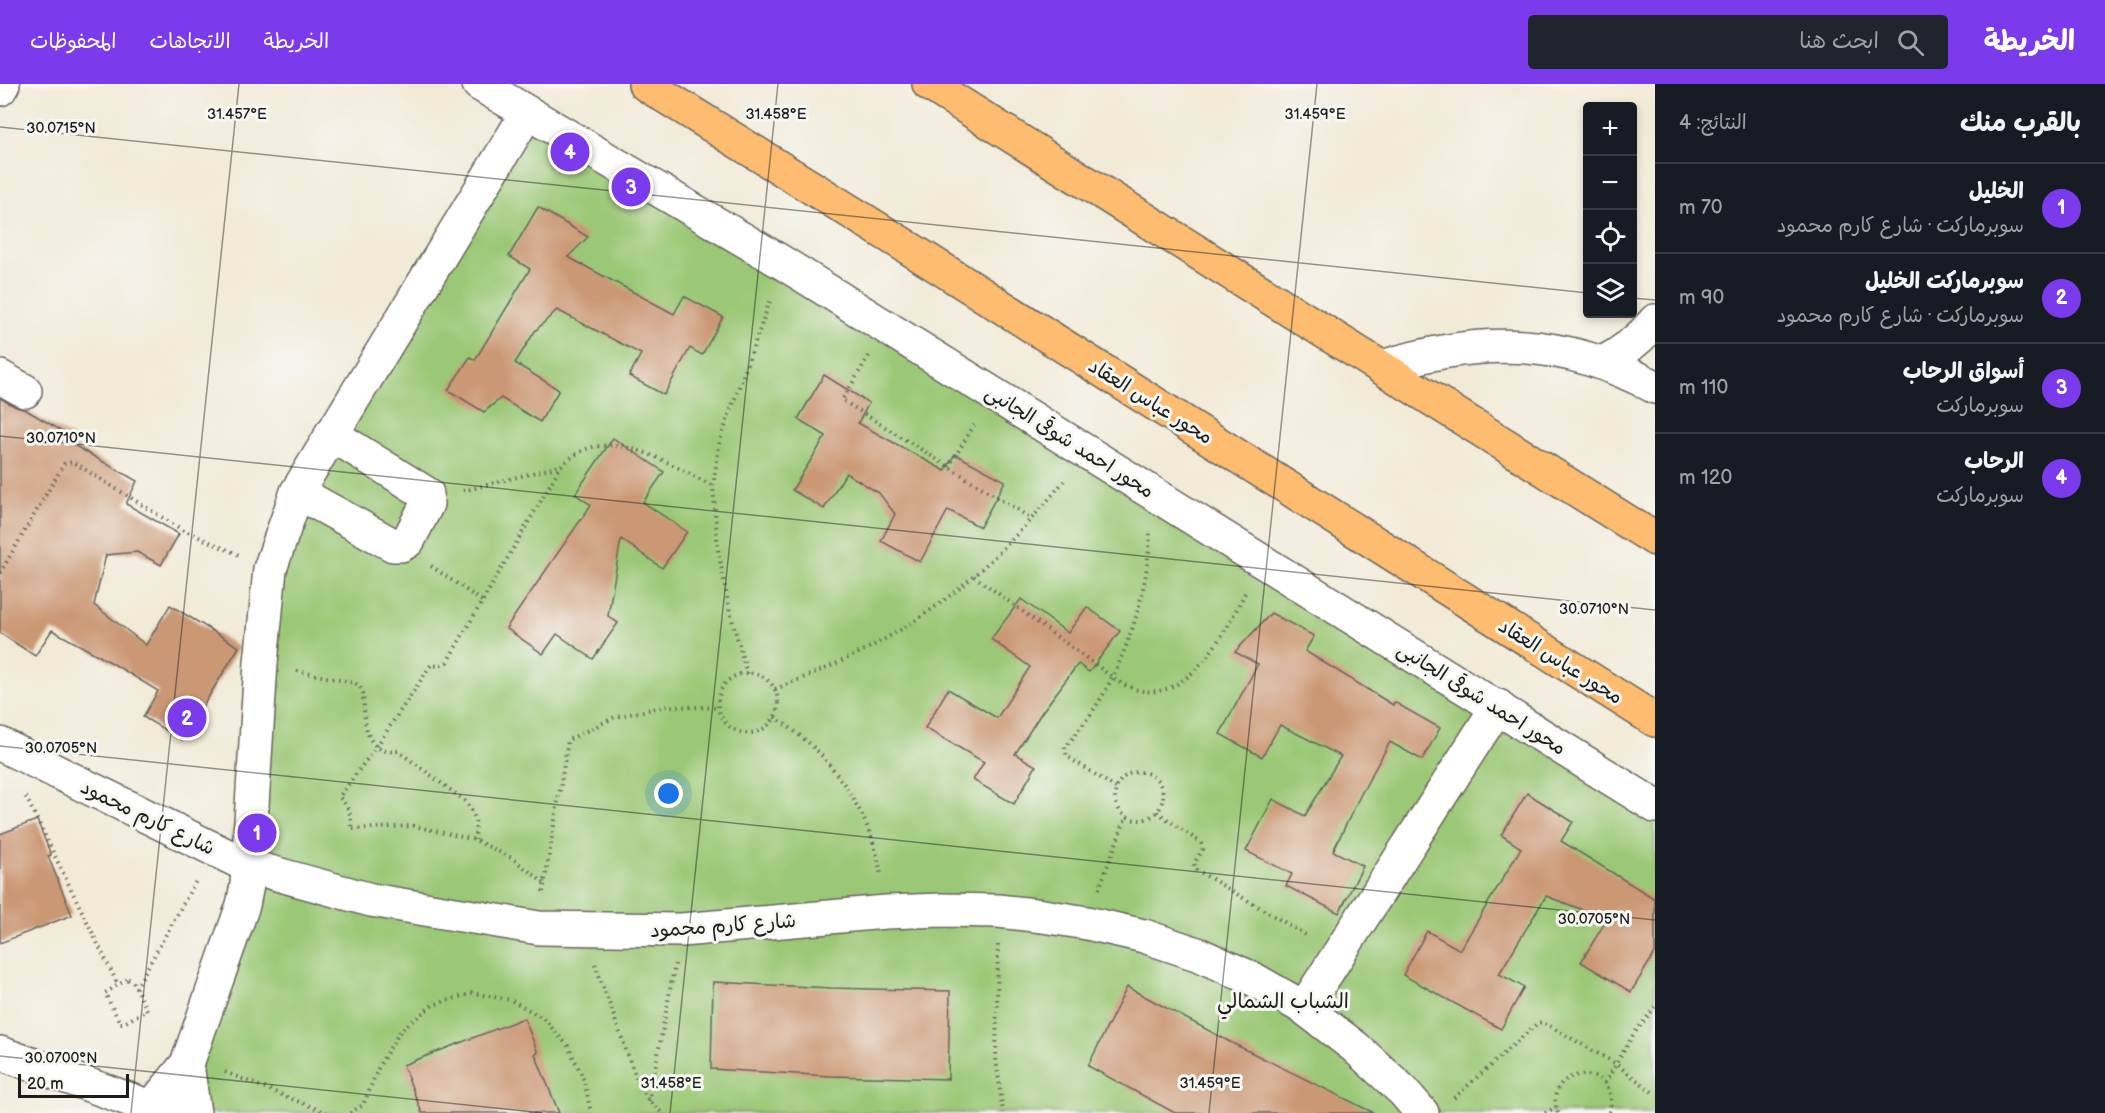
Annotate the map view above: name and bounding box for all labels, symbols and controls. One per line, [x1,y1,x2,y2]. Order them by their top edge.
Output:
search box [1528,15,1948,69]
text: الخريطة [1984,25,2075,58]
icon: search [1894,26,1927,59]
text: ابحث هنا [1799,28,1879,55]
text: المحفوظات [30,29,116,54]
text: الاتجاهات [149,29,231,54]
text: الخريطة [264,29,329,54]
map controls [1583,102,1637,318]
button: + [1583,102,1637,156]
text: 31.457°E [207,105,267,124]
text: 31.458°E [745,105,807,124]
text: 31.459°E [1284,105,1346,124]
text: بالقرب منك [1960,108,2081,139]
text: النتائج: 4 [1679,111,1747,135]
text: 30.0715°N [26,119,96,138]
pin: 4 [550,130,590,174]
button: − [1583,156,1637,210]
pin: 3 [612,164,650,210]
text: الخليل [1969,178,2024,205]
text: 70 m [1679,196,1723,220]
text: 1 [2057,196,2066,220]
button: locate [1583,210,1637,264]
text: سوبرماركت · شارع كارم محمود [1777,214,2024,238]
button: layers [1583,264,1637,318]
text: سوبرماركت الخليل [1865,268,2024,295]
text: 90 m [1679,286,1724,310]
text: 2 [2056,286,2068,310]
text: سوبرماركت · شارع كارم محمود [1777,304,2024,328]
street label: محور عباس العقاد [1084,354,1217,450]
text: أسواق الرحاب [1903,358,2024,385]
text: 110 m [1679,376,1728,400]
text: 3 [2056,376,2067,400]
street label: محور احمد شوقى الجانبى [981,378,1159,504]
text: سوبرماركت [1936,394,2024,418]
text: 30.0710°N [26,429,96,448]
text: الرحاب [1964,448,2024,475]
text: 120 m [1679,466,1732,490]
text: 4 [2056,466,2067,490]
text: سوبرماركت [1936,484,2024,508]
text: 30.0710°N [1559,600,1629,619]
street label: محور عباس العقاد [1494,614,1627,710]
street label: محور احمد شوقى الجانبى [1393,635,1571,761]
pin: 2 [168,696,207,740]
text: 30.0705°N [25,739,97,758]
street label: شارع كارم محمود [76,775,219,863]
your location [654,779,683,808]
pin: 1 [238,810,276,855]
street label: شارع كارم محمود [649,909,797,945]
text: 30.0705°N [1558,910,1630,929]
district label: الشباب الشمالي [1217,989,1349,1020]
text: 30.0700°N [25,1049,98,1068]
scale bar [18,1071,129,1098]
text: 31.458°E [640,1074,702,1093]
text: 31.459°E [1179,1074,1241,1093]
text: 20 m [27,1075,63,1094]

